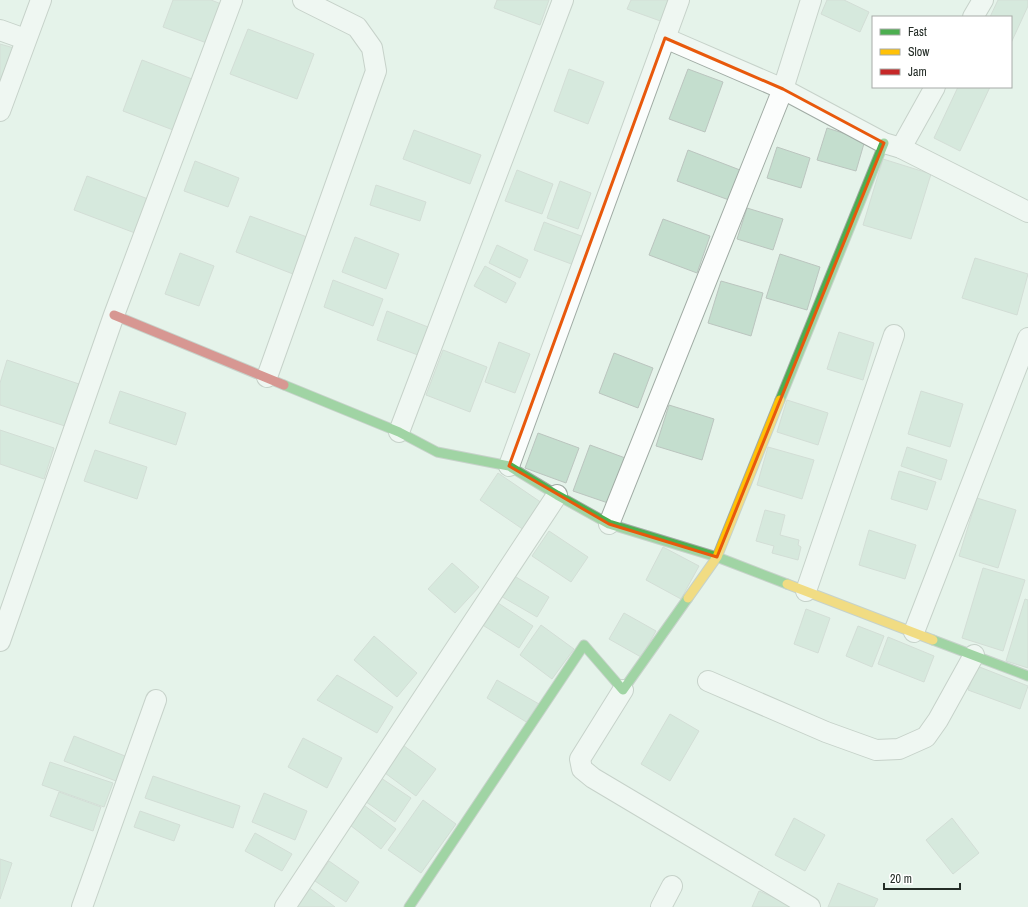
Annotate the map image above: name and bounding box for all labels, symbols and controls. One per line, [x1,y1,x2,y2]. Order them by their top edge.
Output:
legend [872,16,1012,88]
text: Fast [908,24,927,40]
text: Slow [908,44,930,60]
text: Jam [908,64,927,80]
scale bar [884,865,960,891]
text: 20 m [890,871,912,887]

